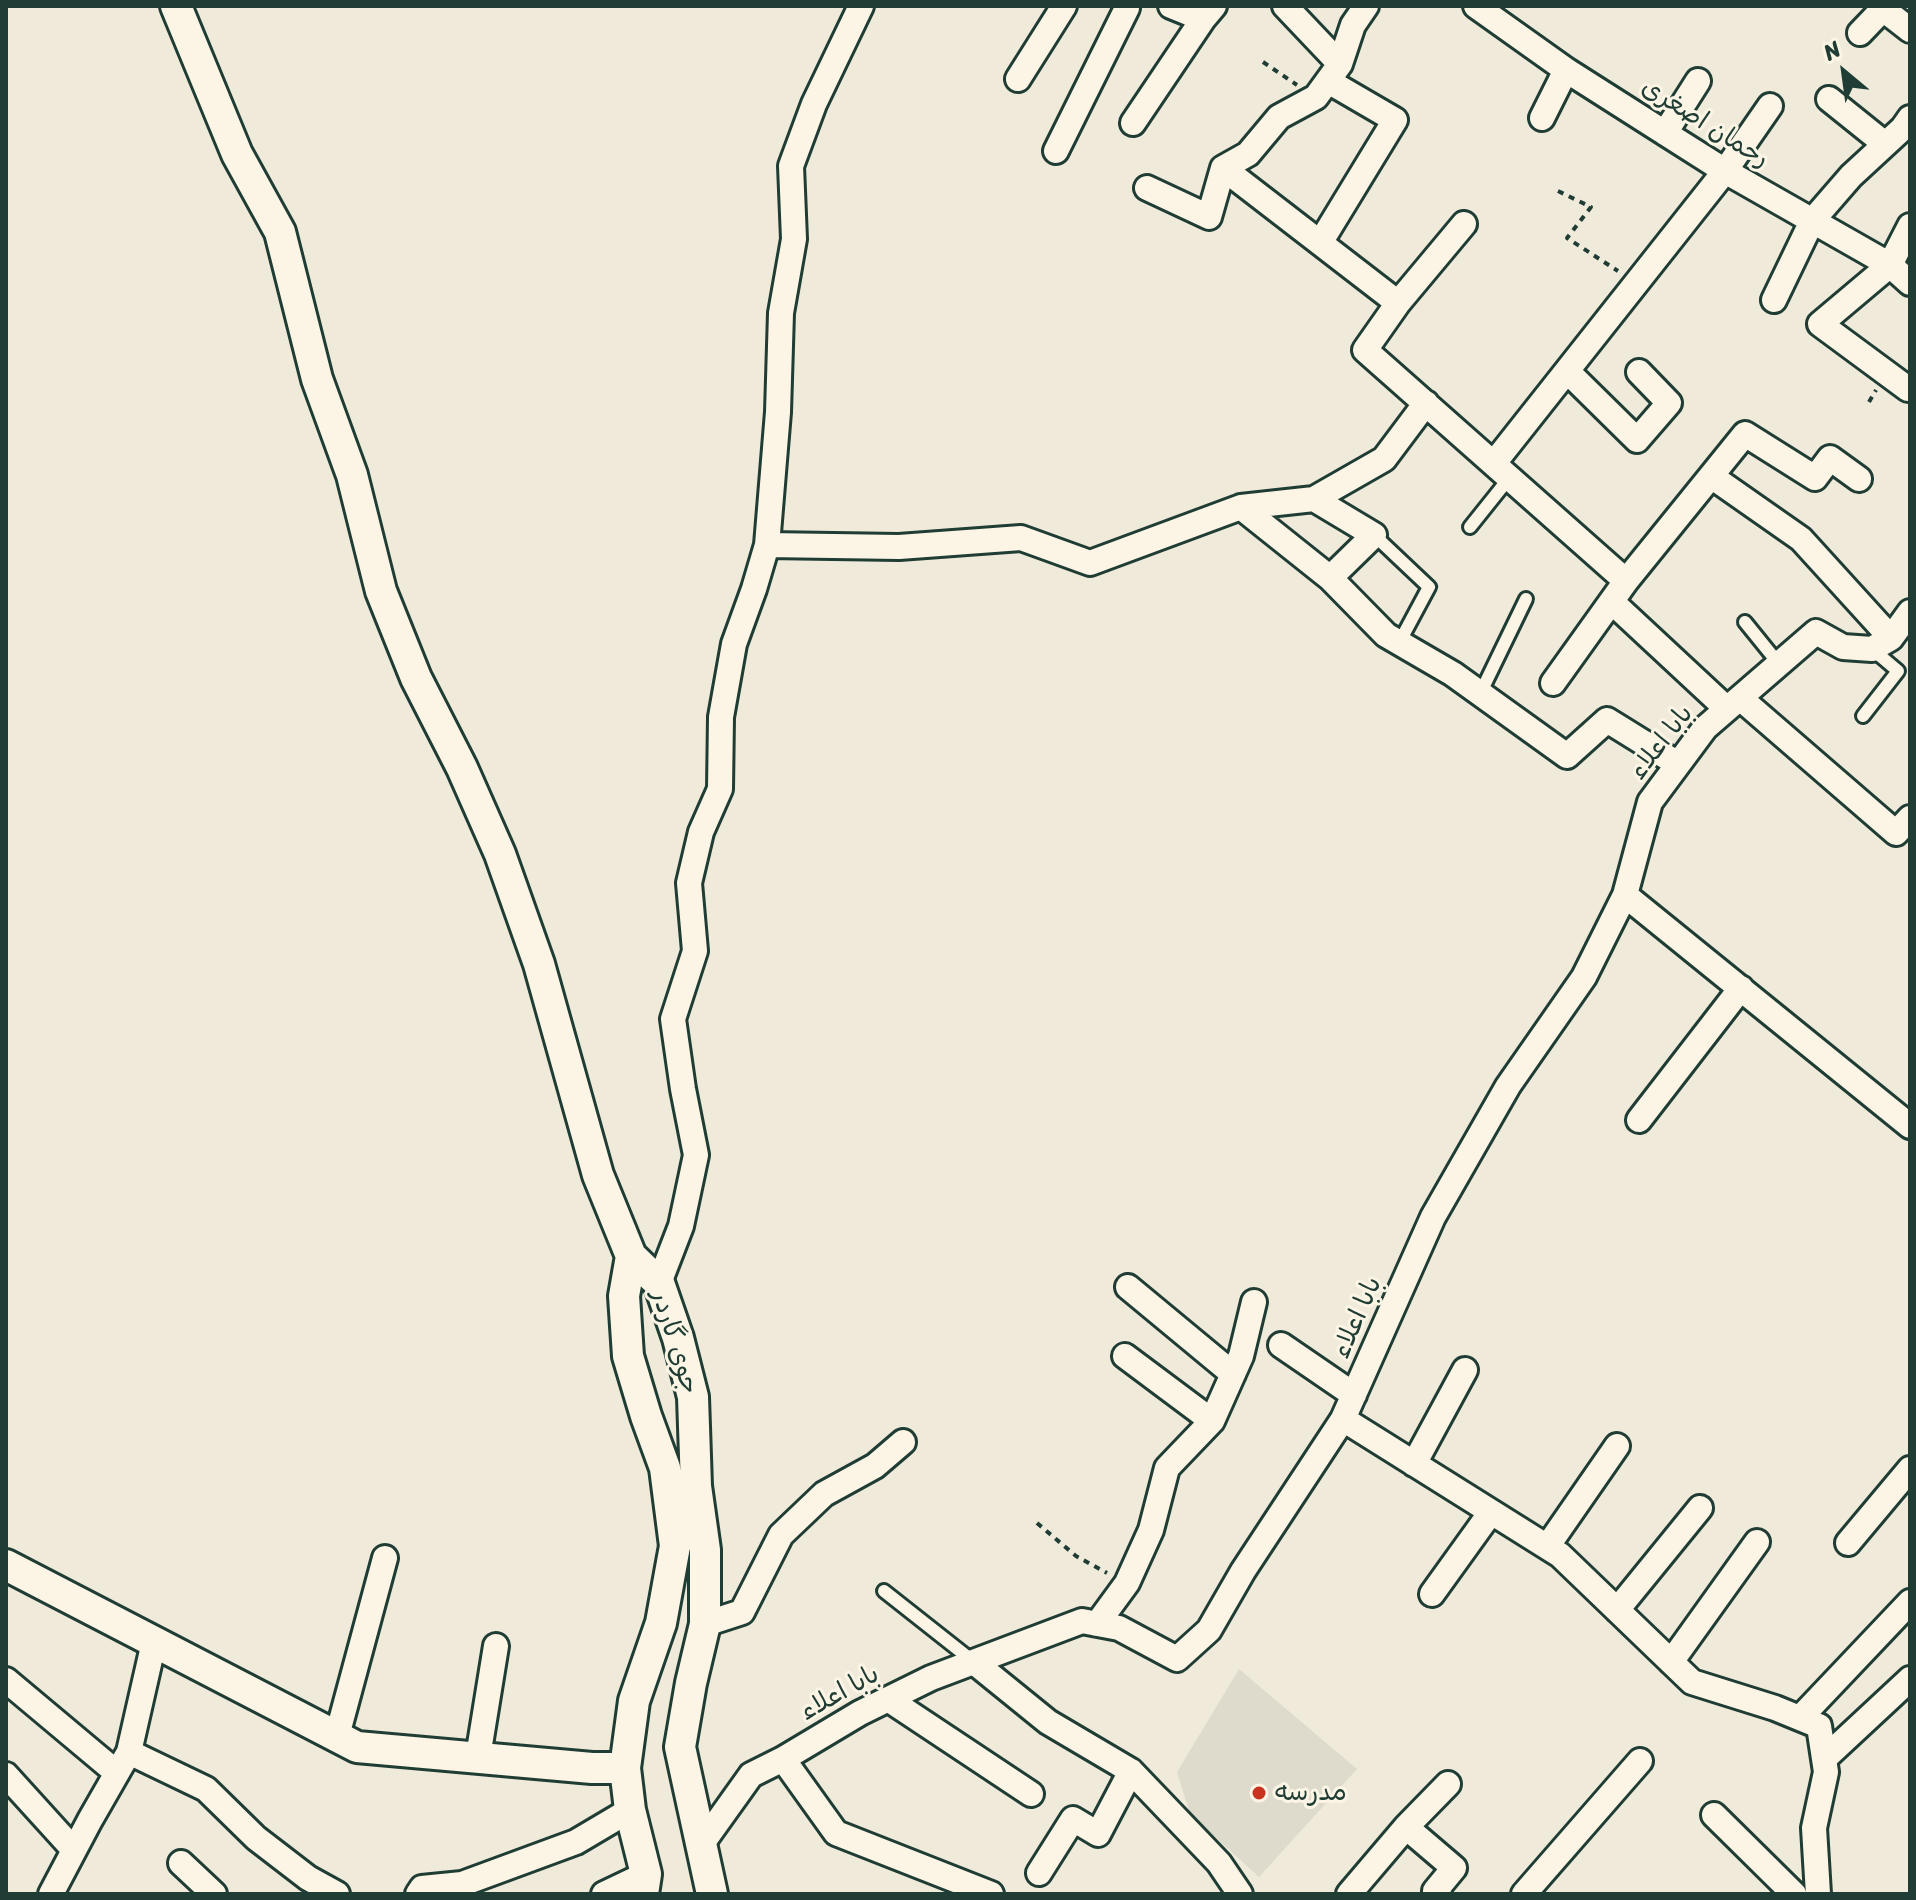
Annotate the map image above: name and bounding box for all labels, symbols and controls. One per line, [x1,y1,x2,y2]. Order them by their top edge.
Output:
text: N [1816,30,1848,71]
north arrow [1804,32,1884,112]
street label: رحمان اصغری [1635,72,1775,176]
street label: بابا اعلاء [1623,699,1701,787]
street label: بابا اعلاء [1326,1272,1390,1364]
street label: جوی گاردر [643,1286,705,1398]
street label: بابا اعلاء [795,1659,885,1729]
place label: مدرسه [1275,1777,1347,1809]
marker: مدرسه [1250,1784,1268,1802]

